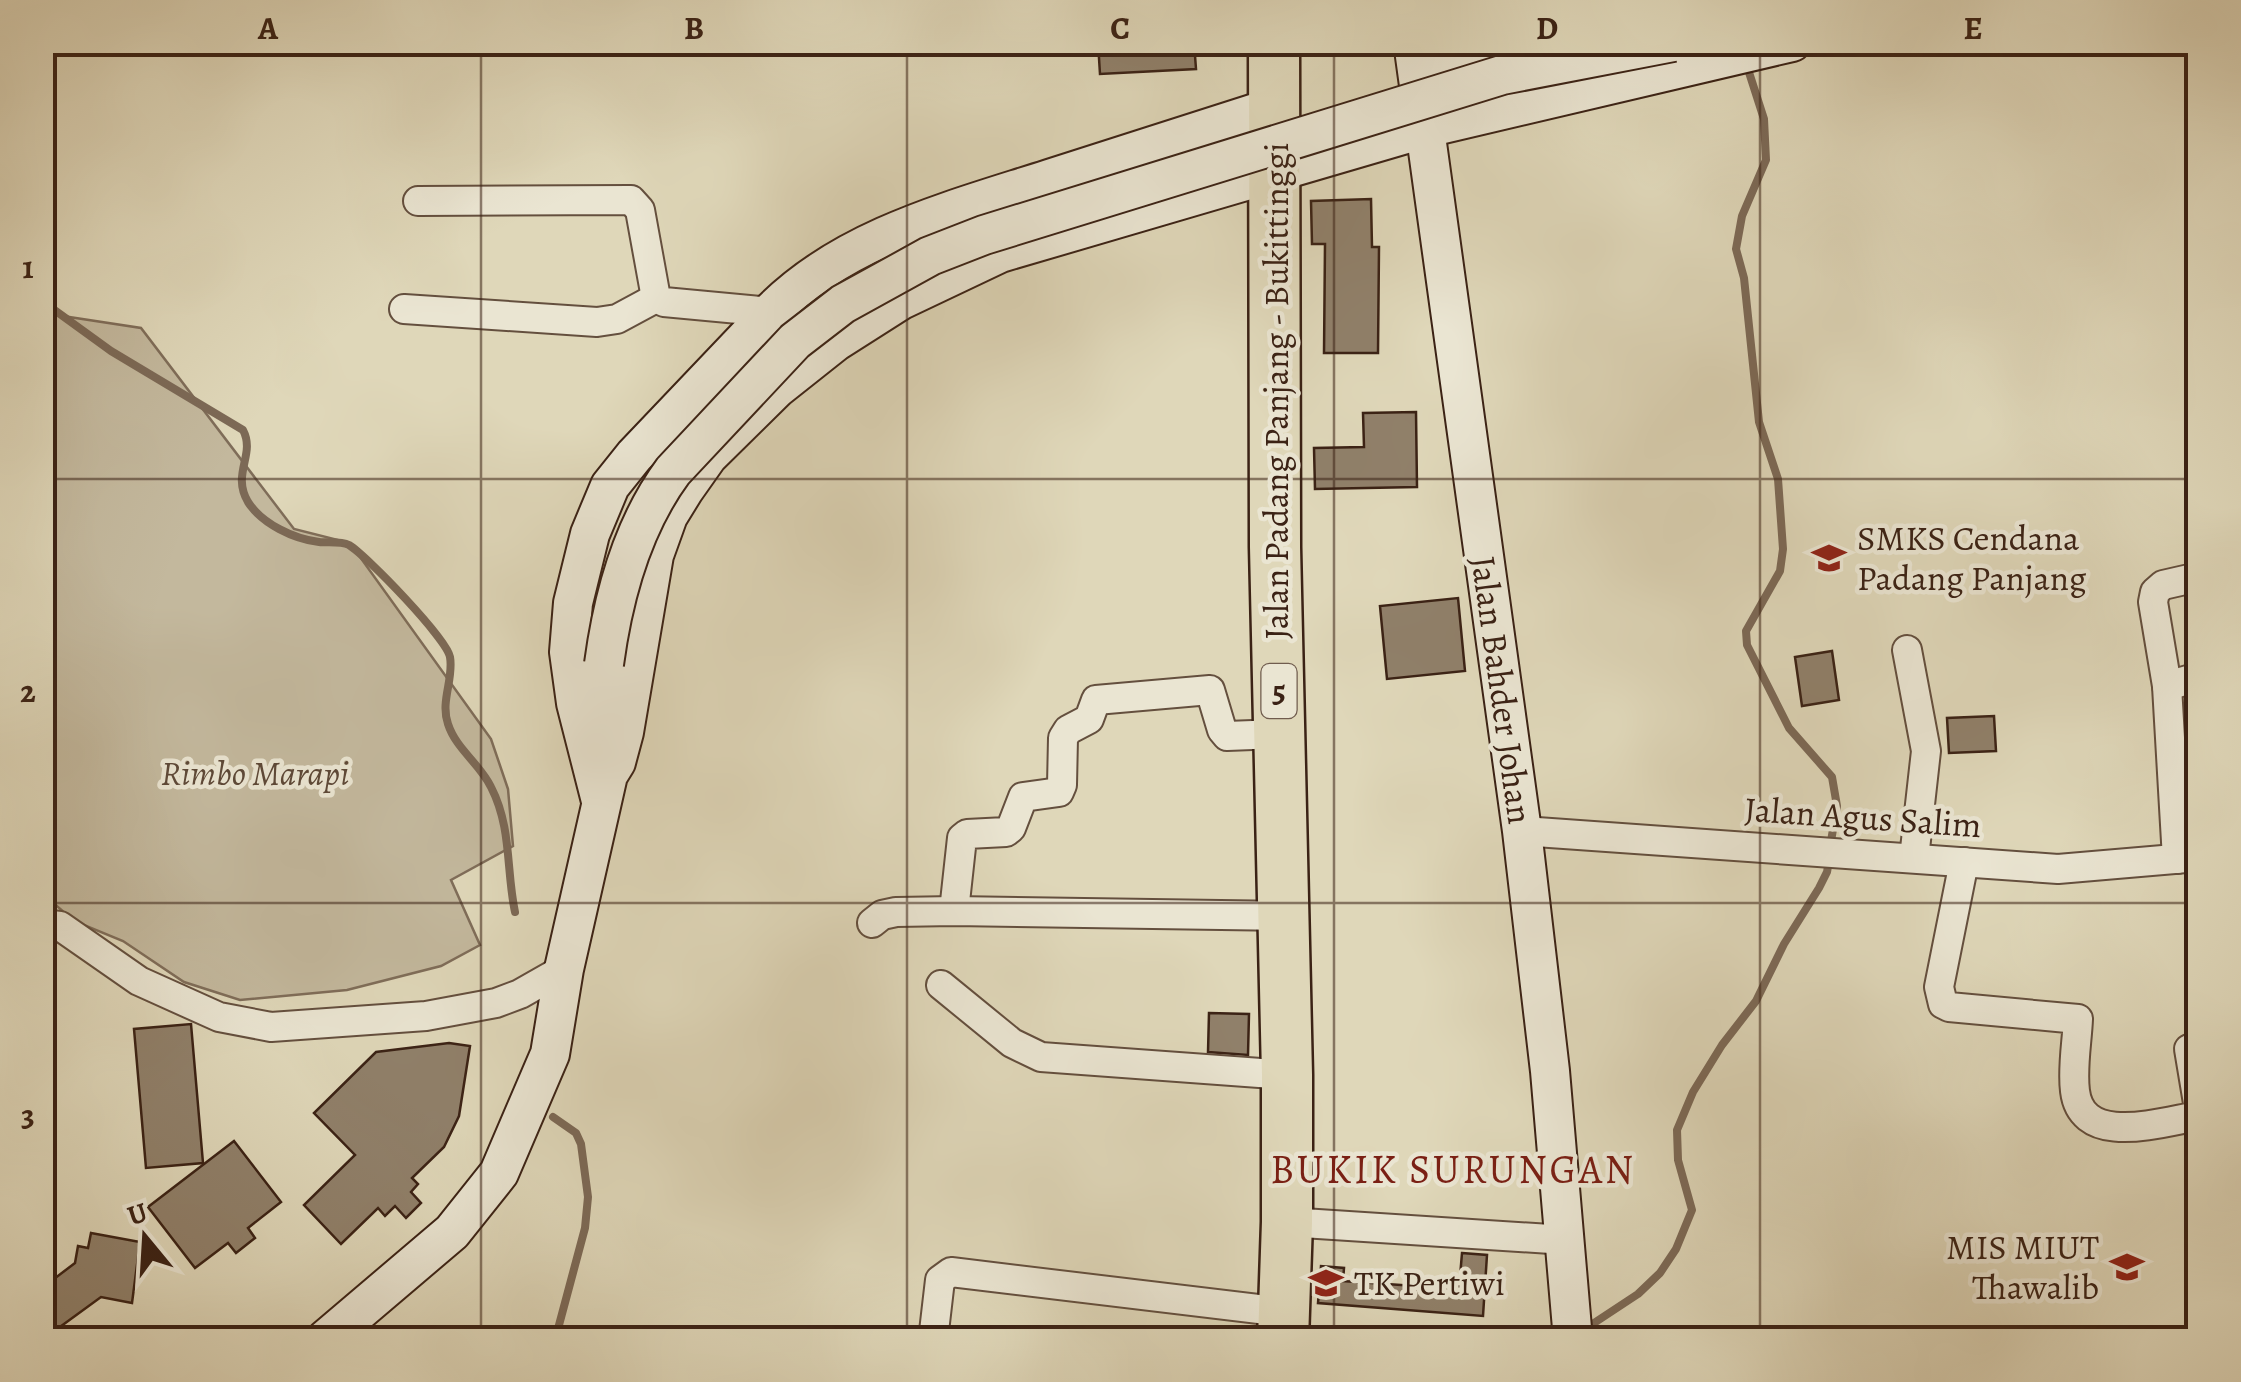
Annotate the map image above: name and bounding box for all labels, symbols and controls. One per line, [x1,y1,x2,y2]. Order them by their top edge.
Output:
text: A [257,6,279,50]
text: B [684,6,704,50]
text: C [1110,6,1130,50]
text: D [1536,6,1558,50]
text: E [1963,6,1983,50]
street label: Jalan Padang Panjang - Bukittinggi [1252,142,1300,640]
text: 1 [22,245,34,289]
place label: SMKS Cendana Padang Panjang [1857,514,2087,602]
school or university icon: SMKS Cendana Padang Panjang [1810,539,1848,577]
street label: Jalan Bahder Johan [1459,553,1545,827]
road number: 5 [1262,664,1296,718]
text: 2 [20,669,36,713]
park label: Rimbo Marapi [161,749,349,797]
street label: Jalan Agus Salim [1743,785,1983,849]
text: 3 [21,1093,35,1137]
district label: BUKIK SURUNGAN [1270,1142,1636,1197]
north arrow [95,1187,195,1287]
text: U [123,1193,152,1235]
place label: MIS MIUT Thawalib [1946,1223,2099,1311]
school or university icon: MIS MIUT Thawalib [2108,1248,2146,1286]
place label: TK Pertiwi [1354,1259,1505,1307]
school or university icon: TK Pertiwi [1307,1264,1345,1302]

